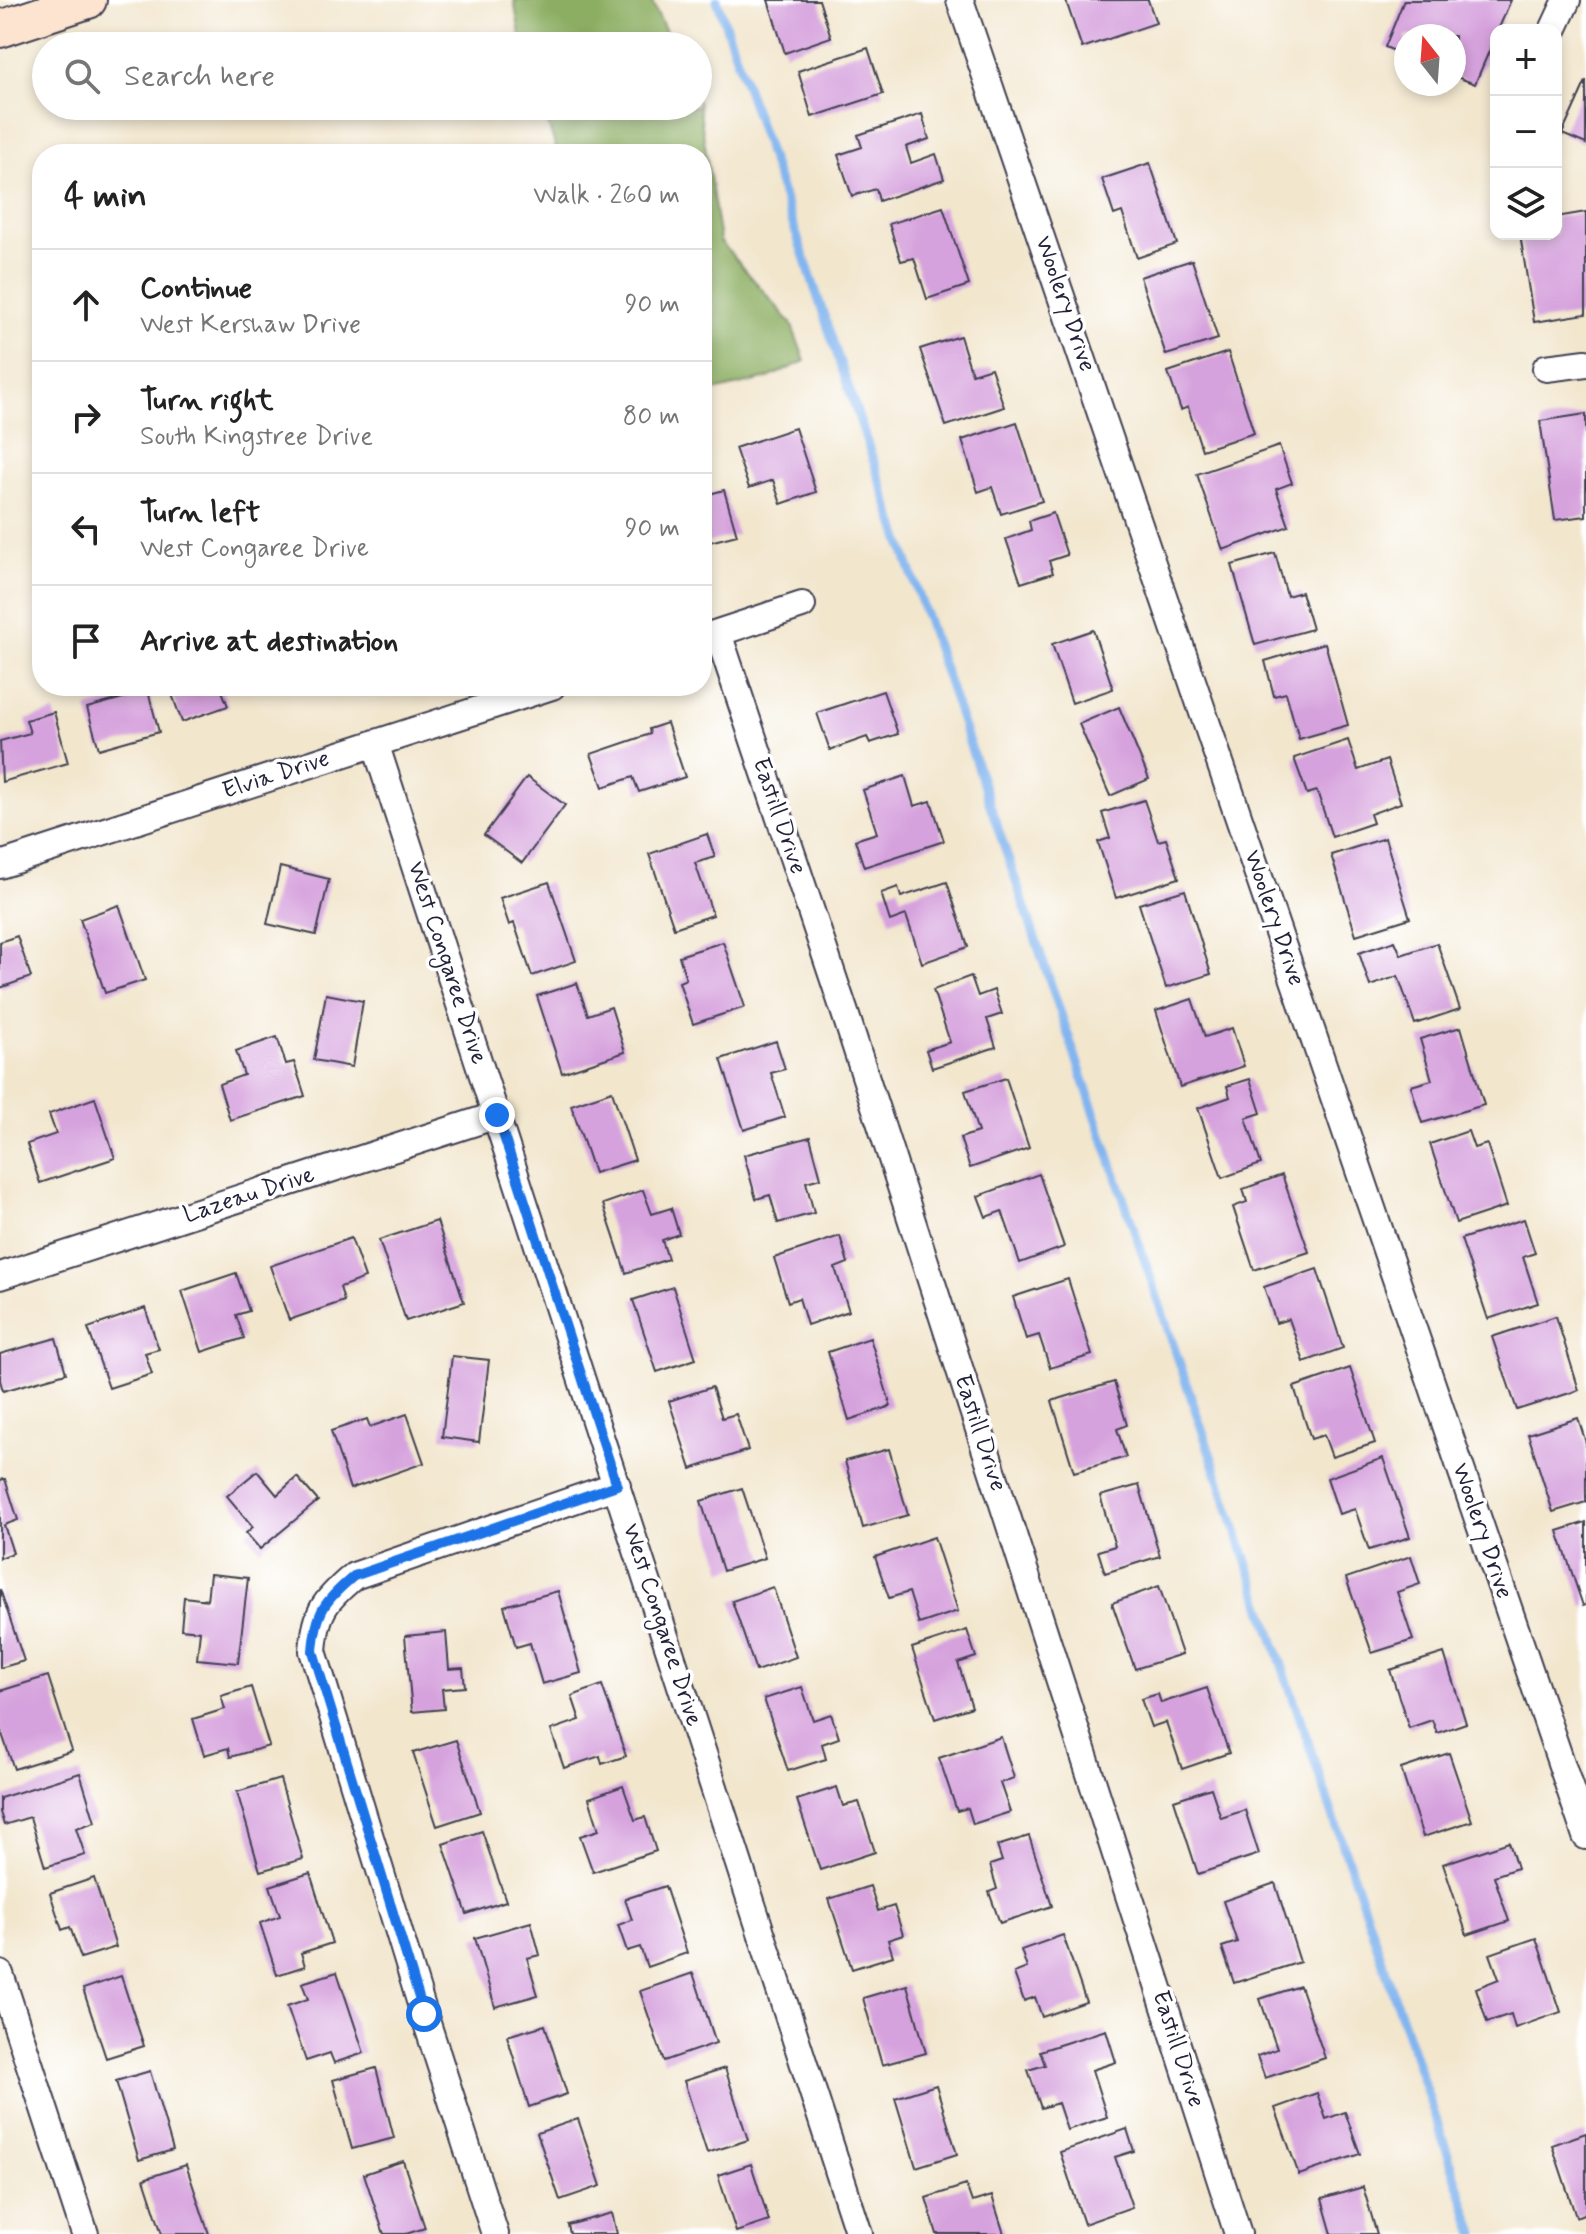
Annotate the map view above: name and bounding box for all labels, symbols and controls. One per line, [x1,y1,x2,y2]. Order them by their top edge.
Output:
north arrow [1394,24,1466,96]
map controls [1490,24,1562,240]
button: + [1490,24,1562,96]
search box [32,32,712,120]
icon: search [60,54,104,98]
text: Search here [124,57,275,96]
button: − [1490,96,1562,168]
button: layers [1490,168,1562,240]
text: 4 min [64,174,147,219]
text: Walk · 260 m [533,179,680,213]
street label: Woolery Drive [1027,232,1103,376]
text: Continue [140,269,252,308]
icon: ahead [64,283,108,327]
text: 90 m [625,288,680,322]
text: West Kershaw Drive [140,308,361,342]
text: Turn right [140,381,273,420]
icon: right [64,395,108,439]
text: 80 m [623,400,680,434]
text: South Kingstree Drive [140,420,373,454]
text: Turn left [140,493,260,532]
icon: left [64,507,108,551]
text: 90 m [625,512,680,546]
text: West Congaree Drive [140,532,369,566]
icon: arrive [64,619,108,663]
text: Arrive at destination [140,622,398,661]
street label: Elvia Drive [218,743,334,807]
street label: Eastill Drive [745,754,813,878]
street label: Woolery Drive [1236,846,1312,990]
street label: West Congaree Drive [398,858,494,1069]
route end [479,1097,515,1133]
street label: Lazeau Drive [180,1159,318,1231]
street label: Eastill Drive [947,1371,1013,1495]
street label: Woolery Drive [1444,1459,1520,1603]
street label: West Congaree Drive [613,1520,709,1731]
street label: Eastill Drive [1145,1987,1211,2111]
route start [406,1996,442,2032]

